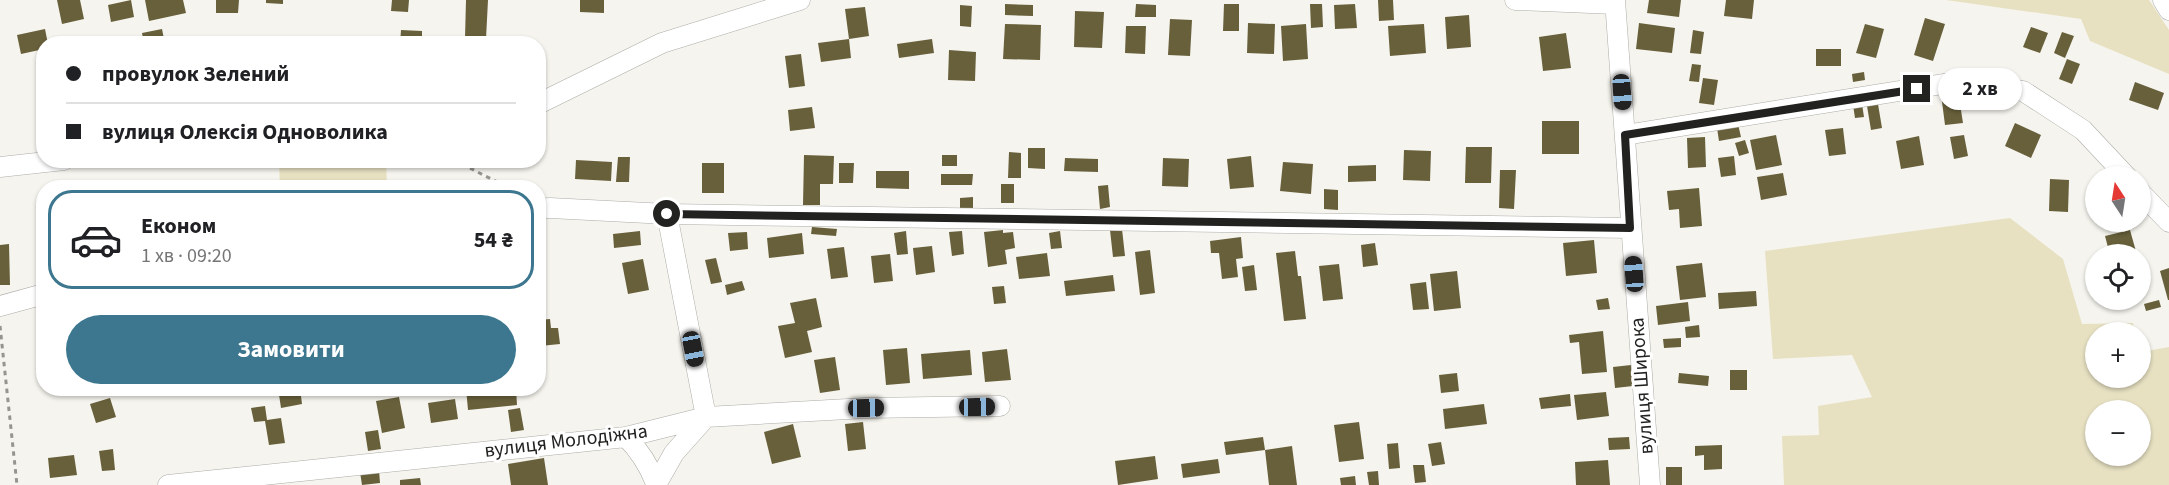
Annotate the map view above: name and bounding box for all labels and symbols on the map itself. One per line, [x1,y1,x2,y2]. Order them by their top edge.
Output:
callout: 2 хв [1938,68,2022,110]
car [1612,73,1632,111]
route end [1903,75,1930,102]
north arrow [2085,166,2151,232]
route start [653,200,680,227]
car [1624,255,1644,293]
street label: вулиця Широка [1623,317,1661,455]
car [681,330,705,368]
car [959,398,995,416]
car [848,399,884,417]
street label: вулиця Молодіжна [483,417,649,465]

